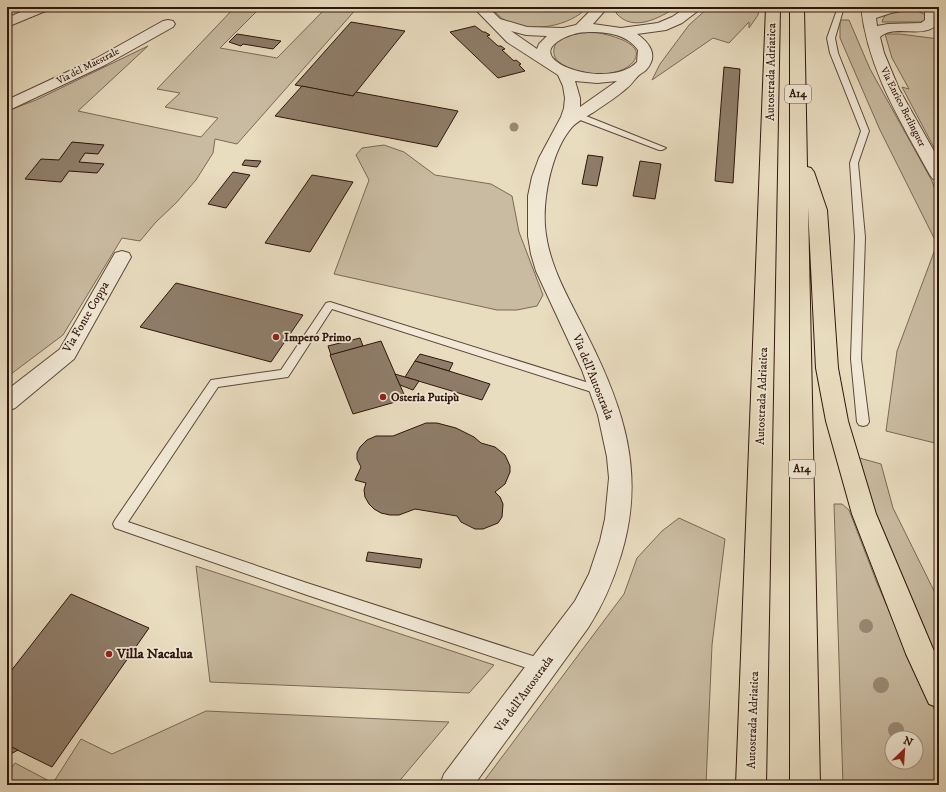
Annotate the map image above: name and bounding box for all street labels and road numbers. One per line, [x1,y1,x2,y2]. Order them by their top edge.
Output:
street label: Autostrada Adriatica [763,22,779,121]
street label: Via del Maestrale [54,45,121,87]
street label: Via Enrico Berlinguer [877,64,928,149]
road number: A14 [785,85,811,103]
street label: Via Fonte Coppa [59,278,113,356]
street label: Via dell'Autostrada [569,331,617,423]
street label: Autostrada Adriatica [753,346,771,445]
road number: A14 [789,460,815,478]
street label: Via dell'Autostrada [491,652,557,736]
street label: Autostrada Adriatica [744,670,762,769]

